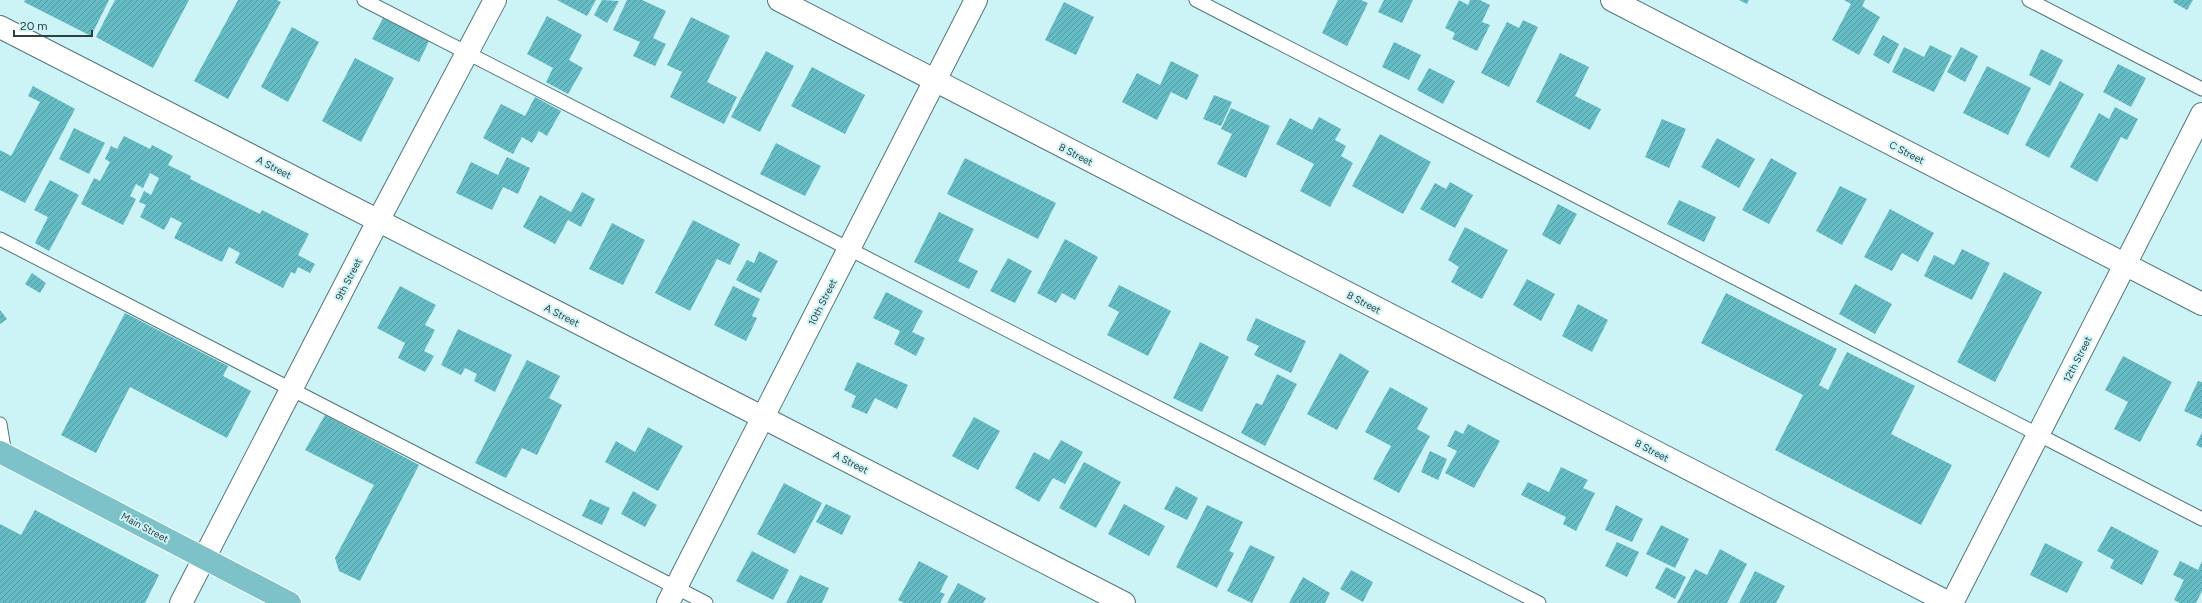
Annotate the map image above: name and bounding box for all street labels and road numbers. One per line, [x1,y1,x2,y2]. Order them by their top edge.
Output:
street label: C Street [1887,138,1927,167]
street label: B Street [1057,140,1095,169]
street label: A Street [254,153,294,182]
street label: 9th Street [332,256,365,302]
street label: 10th Street [805,277,840,328]
street label: B Street [1345,288,1383,317]
street label: A Street [542,301,582,330]
street label: 12th Street [2060,334,2095,384]
street label: B Street [1633,436,1671,465]
street label: A Street [831,448,871,477]
street label: Main Street [119,510,171,545]

